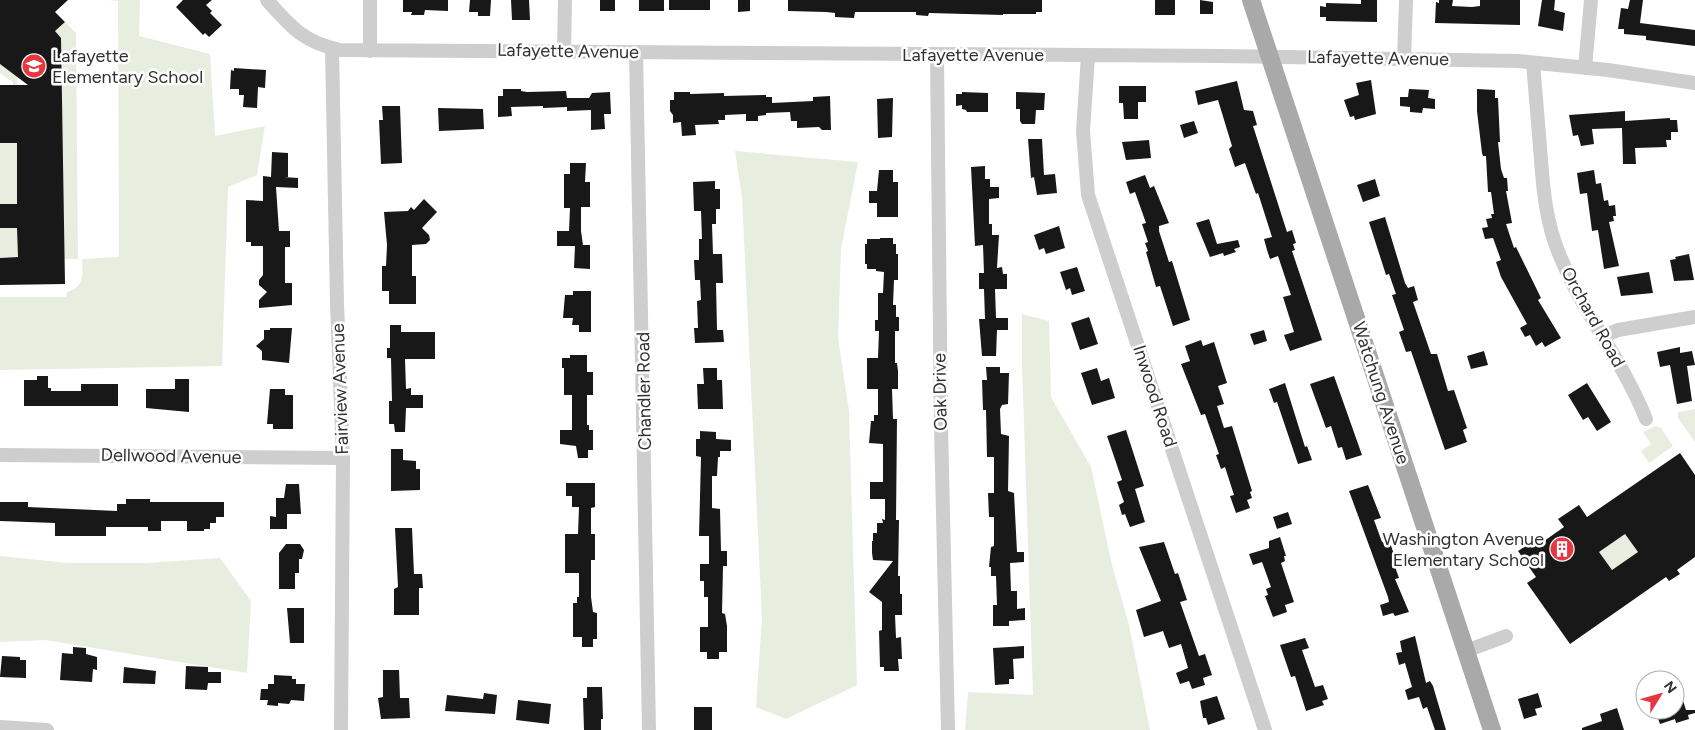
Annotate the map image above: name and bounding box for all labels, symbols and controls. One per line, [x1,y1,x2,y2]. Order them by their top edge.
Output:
street label: Lafayette Avenue [497,39,639,63]
street label: Lafayette Avenue [902,44,1044,66]
place label: Lafayette Elementary School [52,45,203,88]
street label: Lafayette Avenue [1307,46,1449,70]
school or university icon: Lafayette Elementary School [21,53,47,79]
street label: Orchard Road [1556,263,1630,371]
street label: Watchung Avenue [1348,319,1414,467]
street label: Fairview Avenue [327,323,353,455]
street label: Chandler Road [632,332,656,450]
street label: Inwood Road [1128,342,1182,450]
street label: Oak Drive [928,353,952,431]
street label: Dellwood Avenue [100,444,242,468]
place label: Washington Avenue Elementary School [1382,528,1544,571]
building icon: Washington Avenue Elementary School [1549,536,1575,562]
north arrow [1635,670,1685,720]
text: N [1660,678,1680,697]

